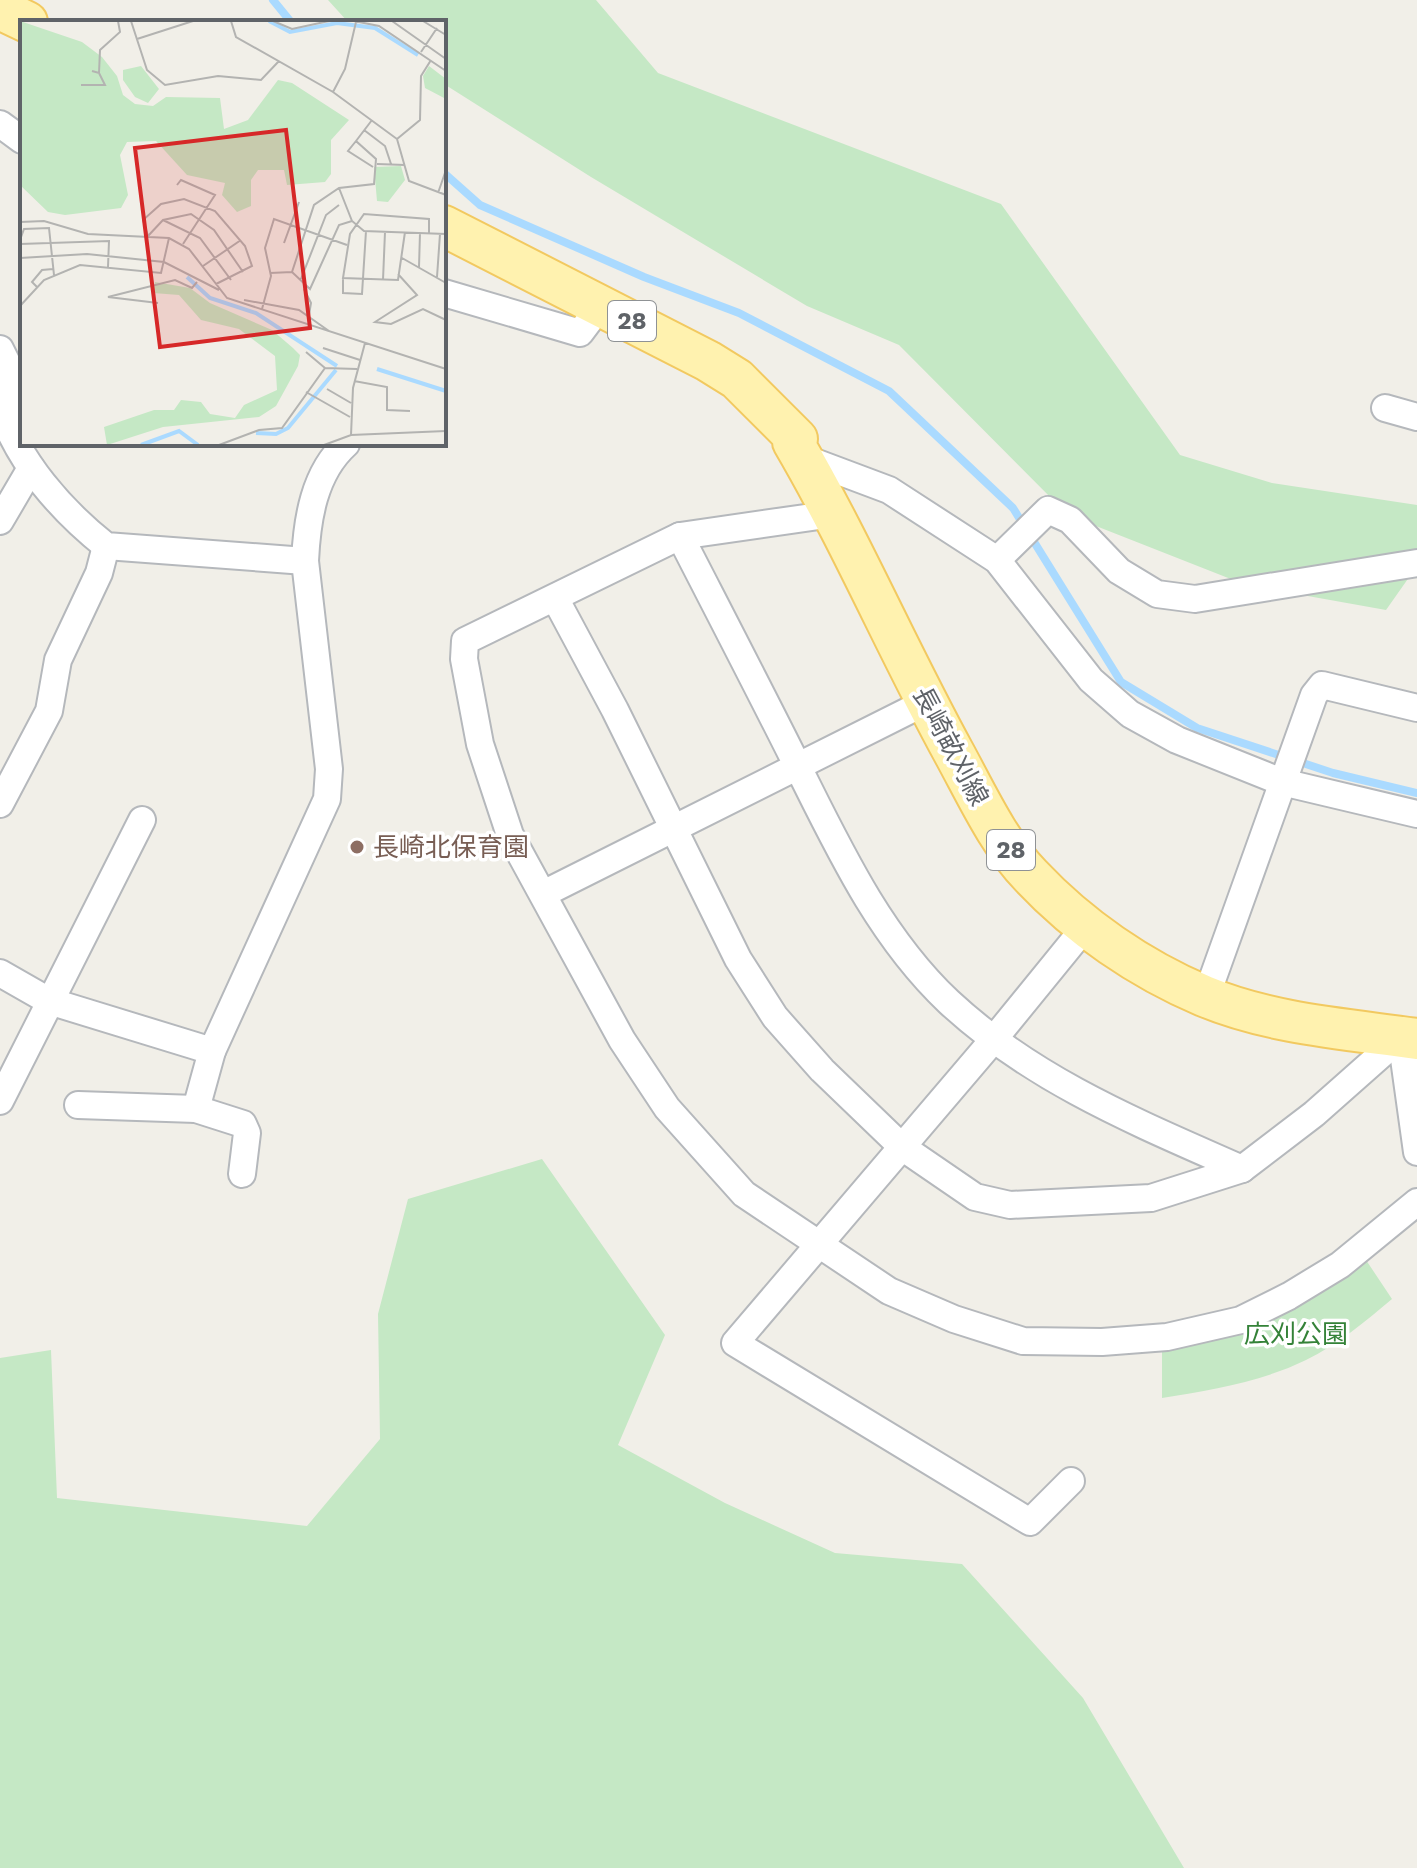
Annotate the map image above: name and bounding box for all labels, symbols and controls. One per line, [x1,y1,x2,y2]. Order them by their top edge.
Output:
inset map [20,20,446,446]
road number: 28 [608,301,656,341]
street label: 長崎畝刈線 [907,682,995,810]
road number: 28 [987,830,1035,870]
place label: 長崎北保育園 [373,832,529,862]
marker: 長崎北保育園 [348,838,366,856]
park label: 広刈公園 [1244,1319,1348,1349]

